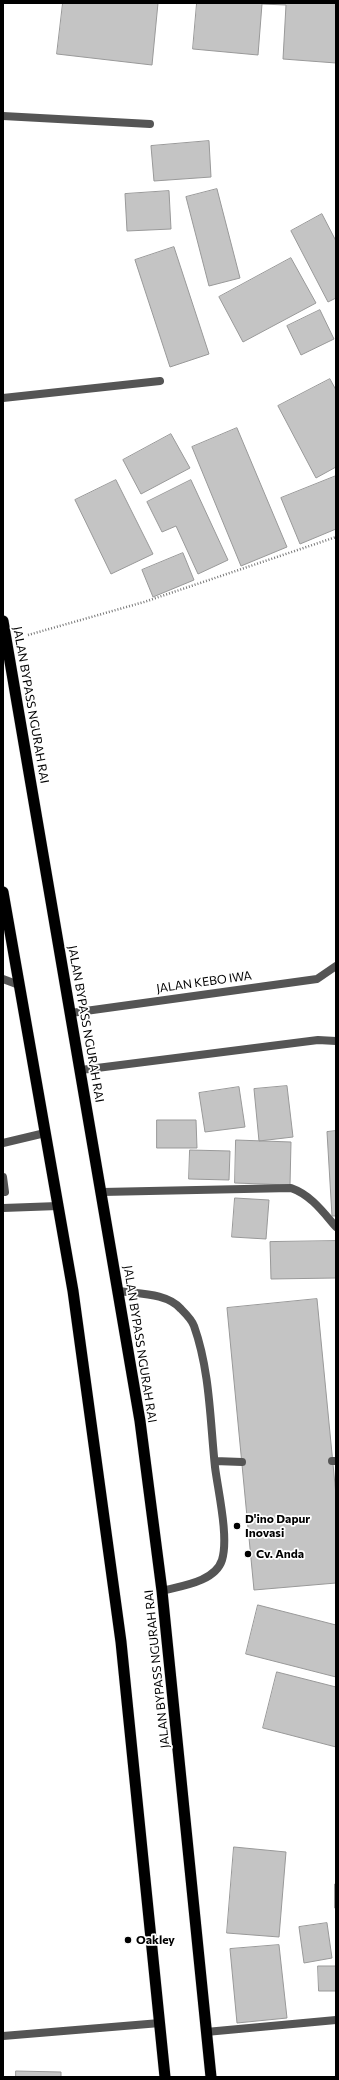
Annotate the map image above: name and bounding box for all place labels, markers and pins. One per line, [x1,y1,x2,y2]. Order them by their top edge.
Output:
place label: D'ino Dapur Inovasi [245,1512,310,1540]
marker: D'ino Dapur Inovasi [232,1521,242,1531]
place label: Cv. Anda [256,1547,304,1561]
marker: Cv. Anda [243,1549,253,1559]
place label: Oakley [136,1933,175,1947]
marker: Oakley [123,1935,133,1945]

